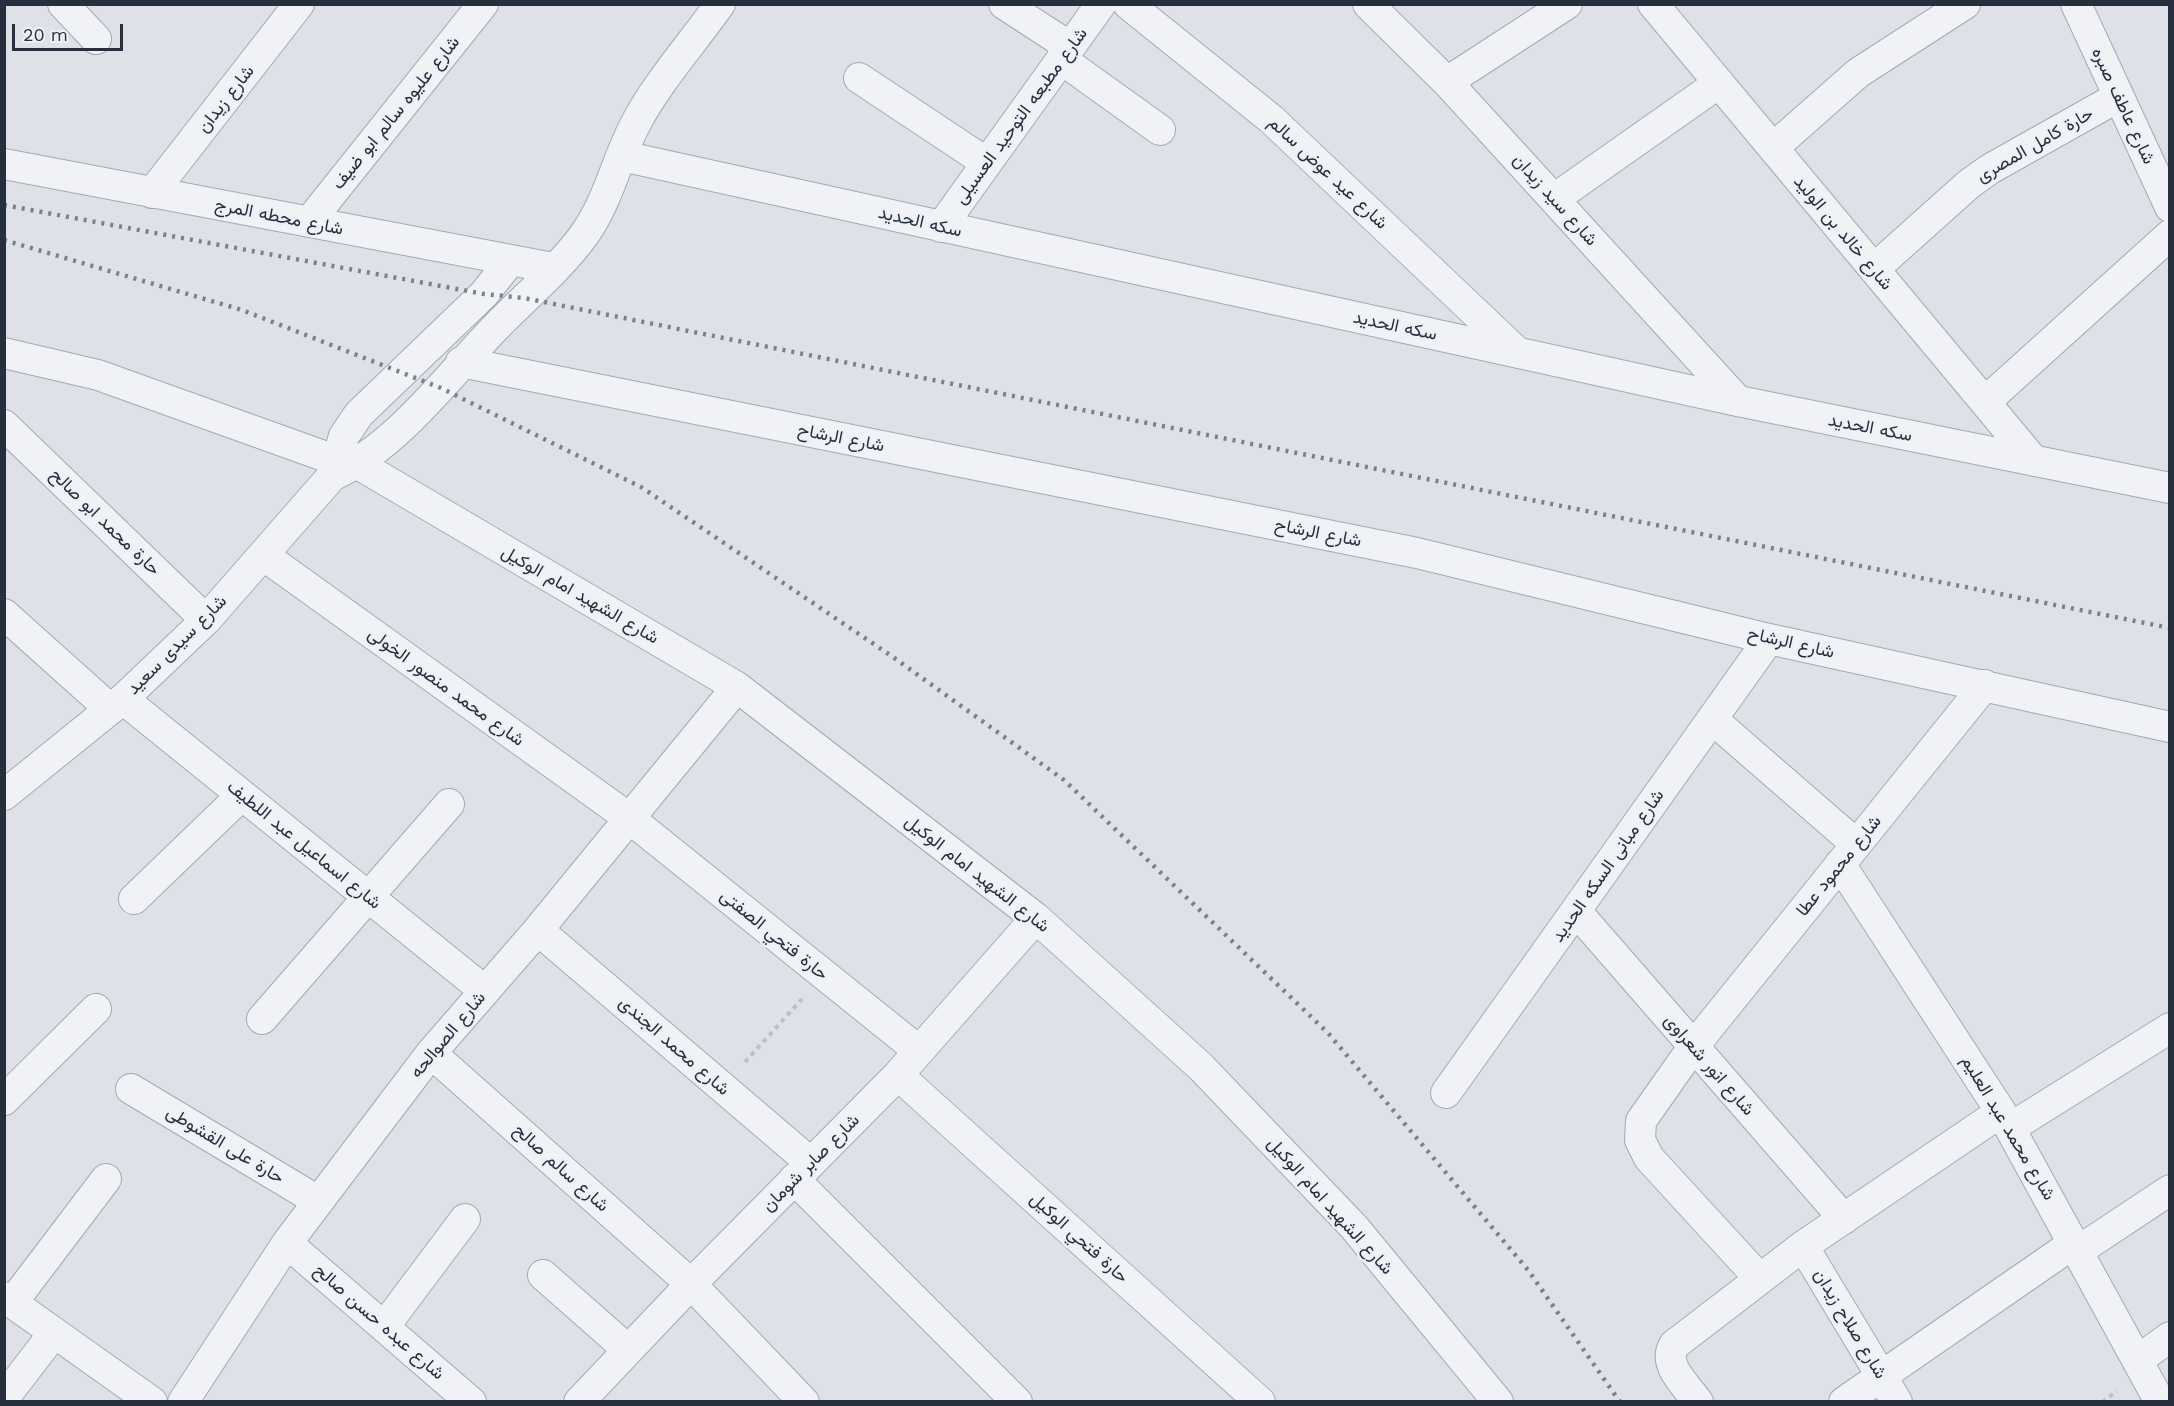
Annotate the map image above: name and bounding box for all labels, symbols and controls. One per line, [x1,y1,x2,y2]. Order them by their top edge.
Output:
scale bar [15,12,126,50]
street label: شارع مطبعه التوحيد العسيلى [950,23,1092,209]
text: 20 m [23,24,68,45]
street label: شارع عليوه سالم ابو ضيف [327,32,465,194]
street label: شارع عاطف صبره [2087,44,2159,168]
street label: شارع زيدان [193,61,259,137]
street label: حارة كامل المصرى [1973,103,2097,187]
street label: شارع عيد عوض سالم [1264,112,1392,234]
street label: شارع سيد زيدان [1508,149,1602,251]
street label: شارع خالد بن الوليد [1789,171,1897,295]
street label: شارع محطه المرج [213,194,345,240]
street label: سكه الحديد [876,202,964,242]
street label: سكه الحديد [1351,307,1439,345]
street label: سكه الحديد [1826,409,1914,447]
street label: شارع الرشاح [796,419,886,457]
street label: حارة محمد ابو صالح [45,464,165,580]
street label: شارع الرشاح [1273,514,1363,552]
street label: شارع الشهيد امام الوكيل [498,541,662,649]
street label: شارع سيدى سعيد [123,591,231,699]
street label: شارع محمد منصور الخولى [364,623,528,751]
street label: شارع الرشاح [1746,623,1836,663]
street label: شارع اسماعيل عبد اللطيف [222,776,386,914]
street label: شارع مبانى السكه الحديد [1547,785,1669,947]
street label: شارع الشهيد امام الوكيل [900,811,1054,937]
street label: شارع محمود عطا [1792,811,1886,921]
street label: حارة فتحي الصفتى [716,885,832,985]
street label: شارع الصوالحه [406,987,490,1083]
street label: شارع محمد الجندى [614,992,734,1100]
street label: شارع انور شعراوى [1659,1010,1759,1120]
street label: شارع محمد عبد العليم [1956,1052,2060,1204]
street label: حارة على القشوطى [162,1101,288,1189]
street label: شارع صابر شومان [758,1110,864,1216]
street label: شارع سالم صالح [509,1119,613,1217]
street label: شارع الشهيد امام الوكيل [1262,1133,1398,1279]
street label: حارة فتحي الوكيل [1025,1188,1133,1288]
street label: شارع عبده حسن صالح [309,1259,449,1385]
street label: شارع صلاح زيدان [1809,1265,1891,1383]

